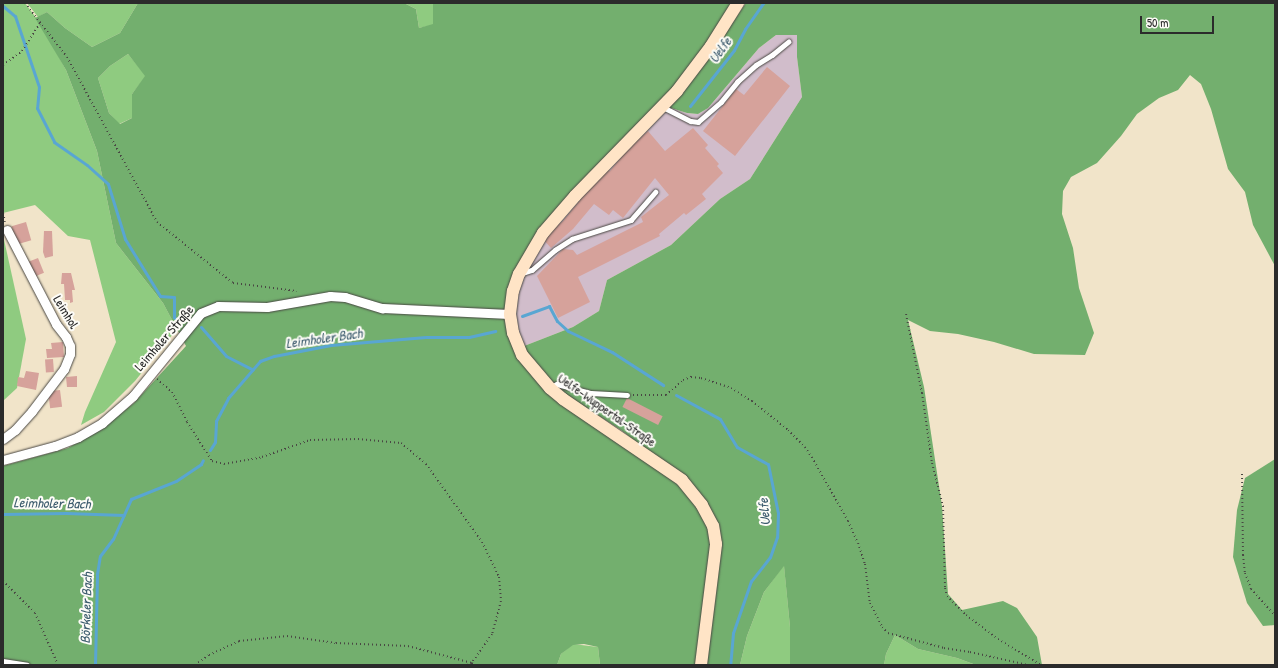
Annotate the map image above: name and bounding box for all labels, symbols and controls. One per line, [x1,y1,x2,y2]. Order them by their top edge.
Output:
scale bar [1142,8,1216,34]
text: 50 m [1147,14,1168,31]
water label: Uelfe [705,34,735,66]
street label: Leimhol [50,293,82,331]
street label: Leimholer Straße [131,302,197,374]
water label: Leimholer Bach [285,324,363,352]
street label: Uelfe-Wuppertal-Straße [555,370,659,450]
water label: Leimholer Bach [13,494,91,512]
water label: Uelfe [754,498,774,526]
water label: Börkeler Bach [76,572,96,644]

